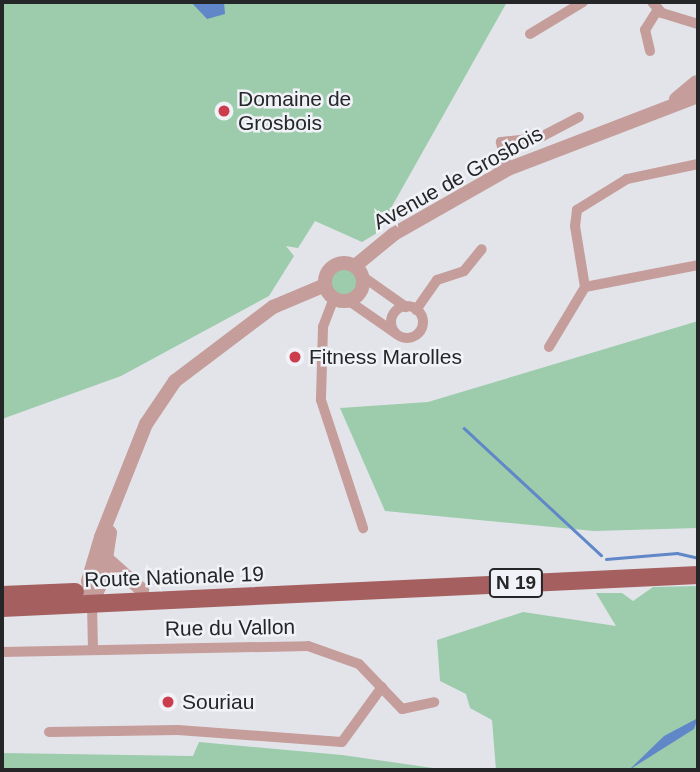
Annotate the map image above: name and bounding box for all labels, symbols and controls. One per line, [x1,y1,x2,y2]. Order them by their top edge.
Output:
place label: Domaine de Grosbois [238,86,351,136]
marker: Domaine de Grosbois [216,103,232,119]
street label: Avenue de Grosbois [369,121,547,235]
place label: Fitness Marolles [309,344,462,370]
marker: Fitness Marolles [287,349,303,365]
street label: Route Nationale 19 [84,561,264,593]
road number: N 19 [488,568,544,598]
street label: Rue du Vallon [165,614,295,642]
place label: Souriau [182,689,254,715]
marker: Souriau [160,694,176,710]

